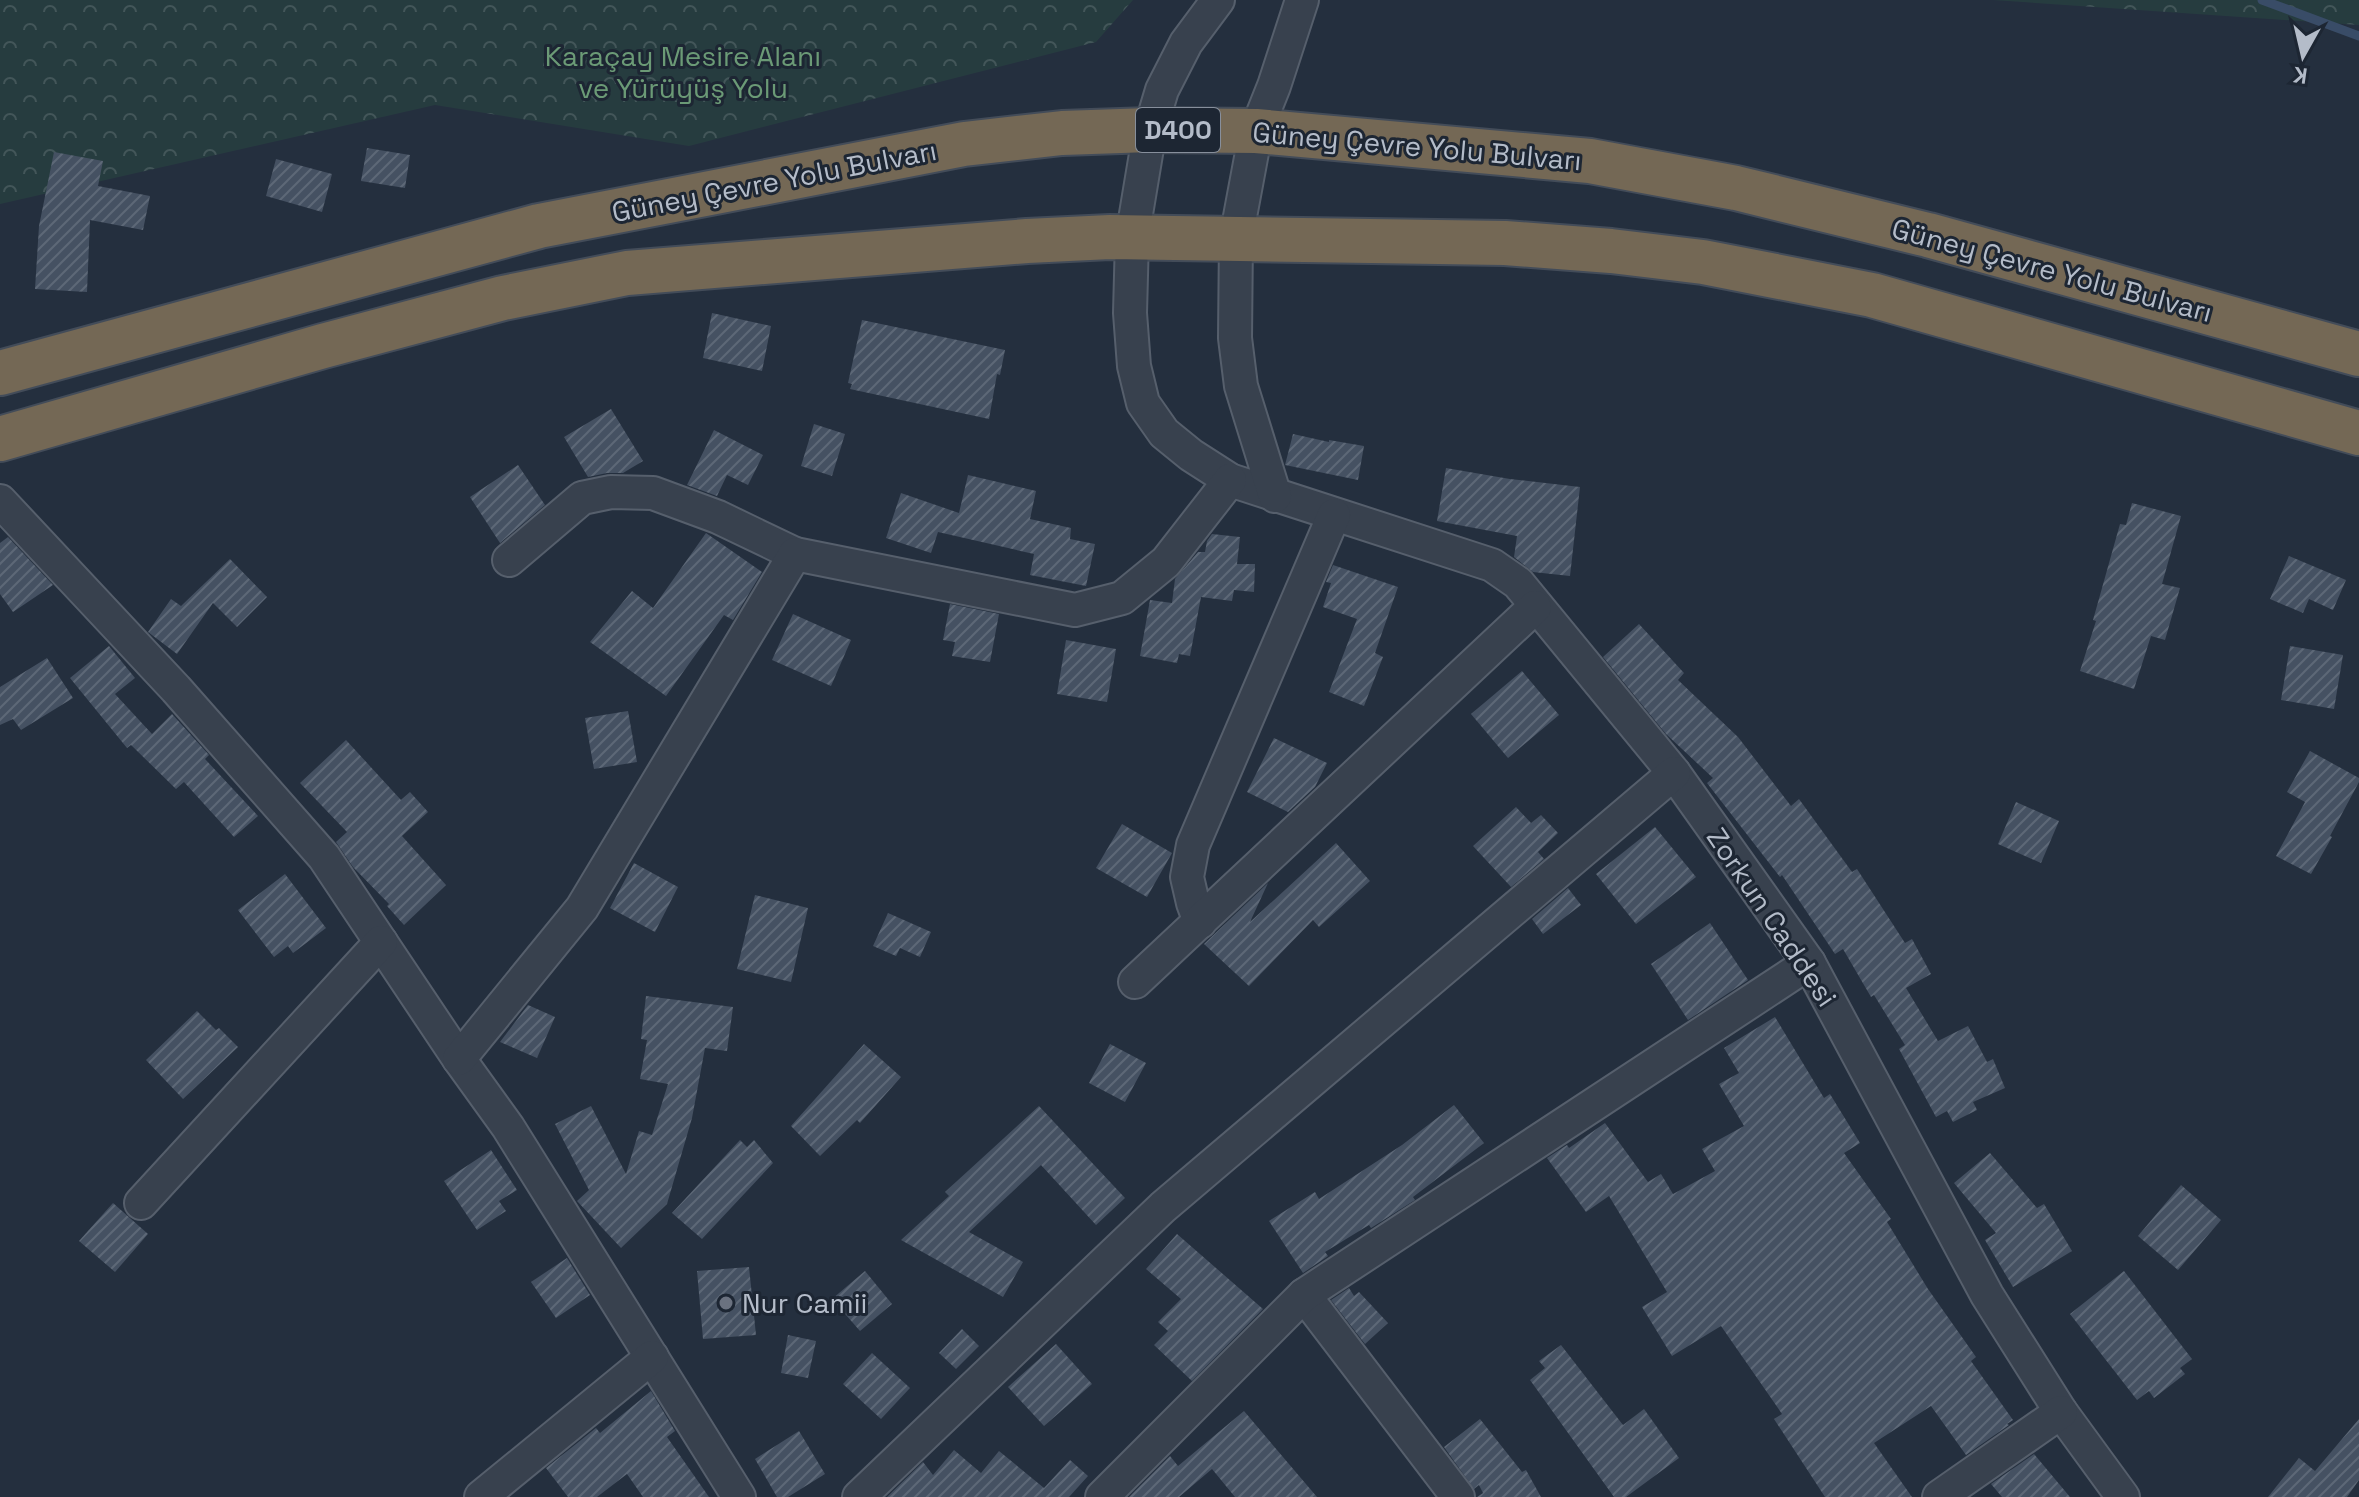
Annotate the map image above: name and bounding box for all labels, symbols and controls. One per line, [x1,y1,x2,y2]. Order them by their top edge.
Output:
north arrow [2263,16,2343,96]
park label: Karaçay Mesire Alanı ve Yürüyüş Yolu [545,38,821,106]
text: K [2291,61,2309,91]
road number: D400 [1136,108,1220,152]
street label: Güney Çevre Yolu Bulvarı [1251,114,1583,178]
street label: Güney Çevre Yolu Bulvarı [609,132,939,230]
street label: Güney Çevre Yolu Bulvarı [1888,210,2216,330]
street label: Zorkun Caddesi [1699,821,1845,1013]
place label: Nur Camii [742,1285,867,1321]
marker: Nur Camii [717,1294,735,1312]

